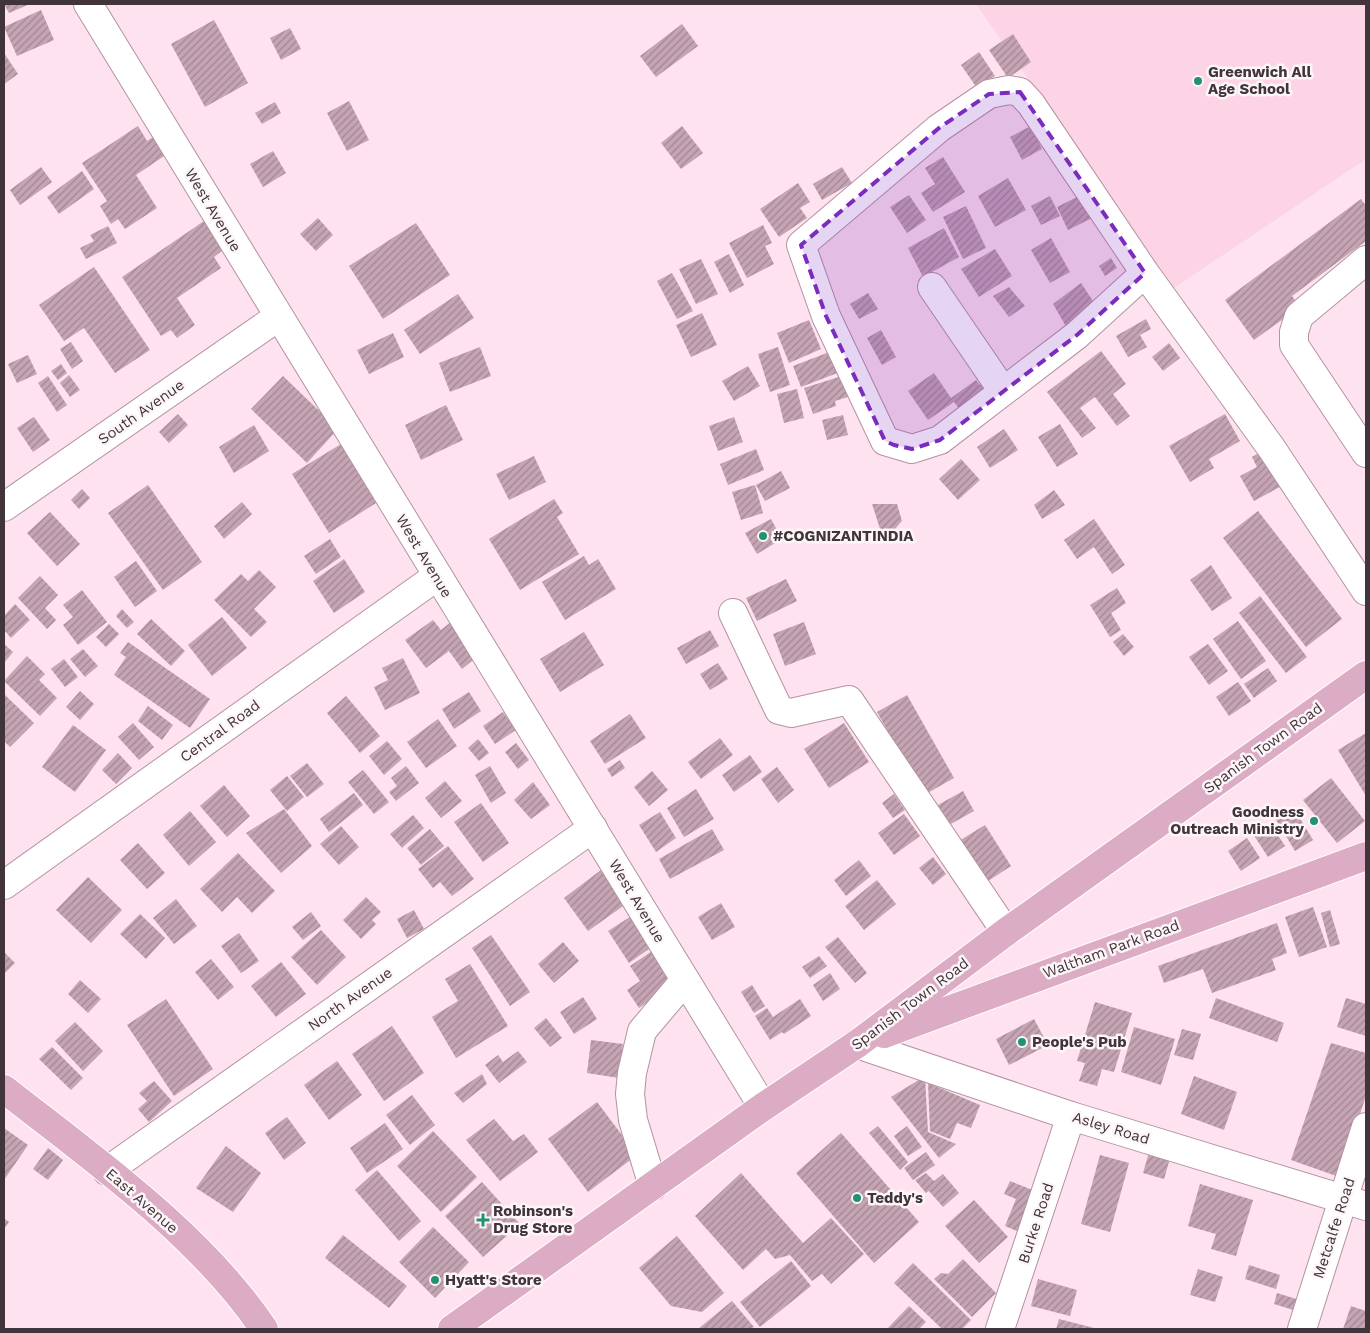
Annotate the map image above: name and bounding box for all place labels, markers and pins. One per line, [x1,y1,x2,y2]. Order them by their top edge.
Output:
place label: Greenwich All Age School [1208,63,1312,98]
marker: Greenwich All Age School [1192,75,1204,87]
place label: #COGNIZANTINDIA [773,527,914,545]
marker: #COGNIZANTINDIA [757,530,769,542]
place label: Goodness Outreach Ministry [1170,803,1305,838]
marker: Goodness Outreach Ministry [1308,815,1320,827]
place label: People's Pub [1032,1033,1127,1051]
marker: People's Pub [1016,1036,1028,1048]
place label: Teddy's [867,1189,923,1207]
marker: Teddy's [851,1192,863,1204]
place label: Robinson's Drug Store [493,1202,573,1237]
marker: Robinson's Drug Store [477,1214,489,1226]
place label: Hyatt's Store [445,1271,542,1289]
marker: Hyatt's Store [429,1274,441,1286]

